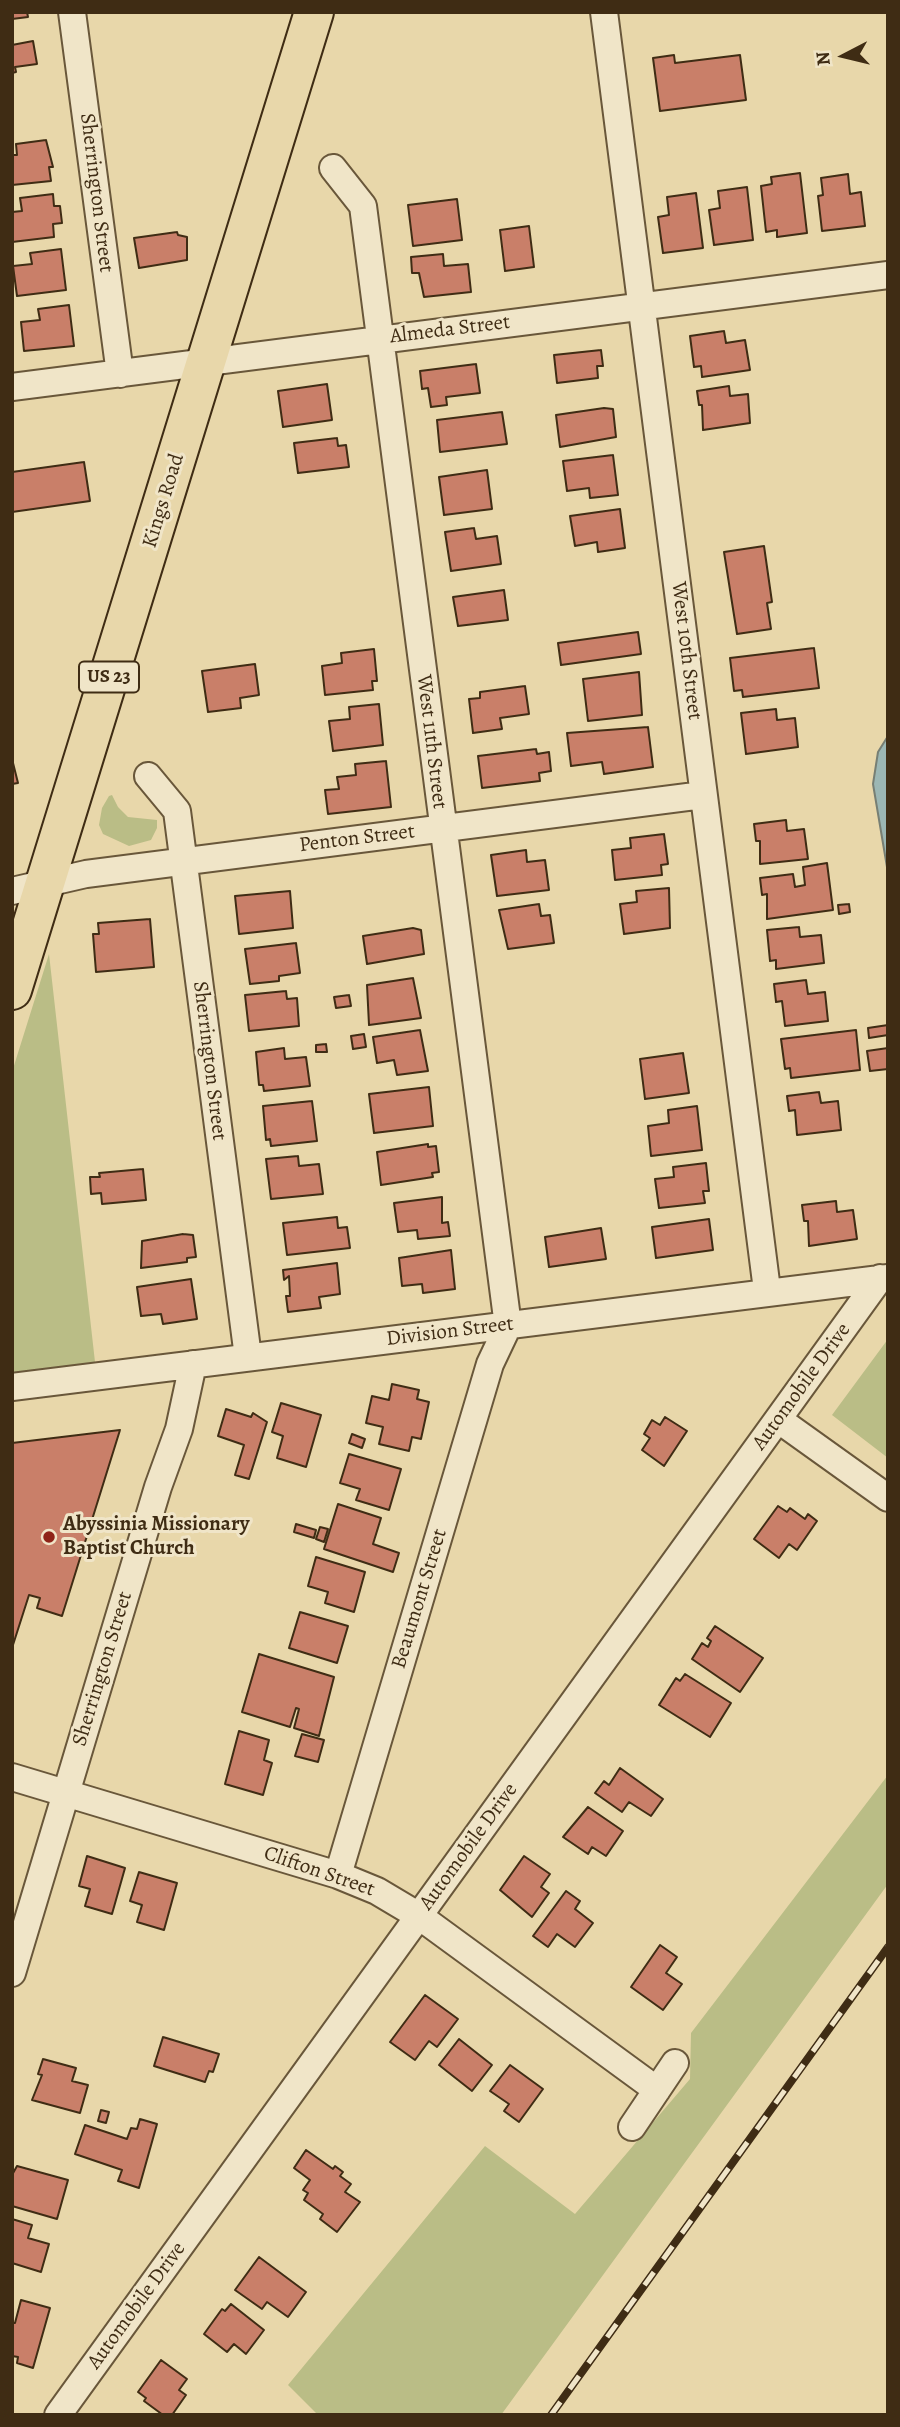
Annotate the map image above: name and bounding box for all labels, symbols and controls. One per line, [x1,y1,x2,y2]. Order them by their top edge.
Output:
north arrow [809,21,879,91]
text: N [809,50,837,67]
street label: Sherrington Street [74,112,118,274]
street label: Almeda Street [389,310,511,350]
street label: Kings Road [138,451,190,551]
street label: West 10th Street [665,580,707,722]
road number: US 23 [79,662,139,692]
street label: West 11th Street [410,673,452,811]
street label: Penton Street [298,819,416,859]
street label: Sherrington Street [187,980,231,1142]
street label: Division Street [385,1312,515,1352]
street label: Automobile Drive [747,1319,857,1455]
place label: Abyssinia Missionary Baptist Church [63,1512,250,1562]
street label: Beaumont Street [387,1526,453,1672]
marker: Abyssinia Missionary Baptist Church [41,1529,57,1545]
street label: Sherrington Street [68,1589,138,1749]
street label: Automobile Drive [414,1779,524,1915]
street label: Clifton Street [260,1841,378,1903]
street label: Automobile Drive [82,2238,192,2374]

